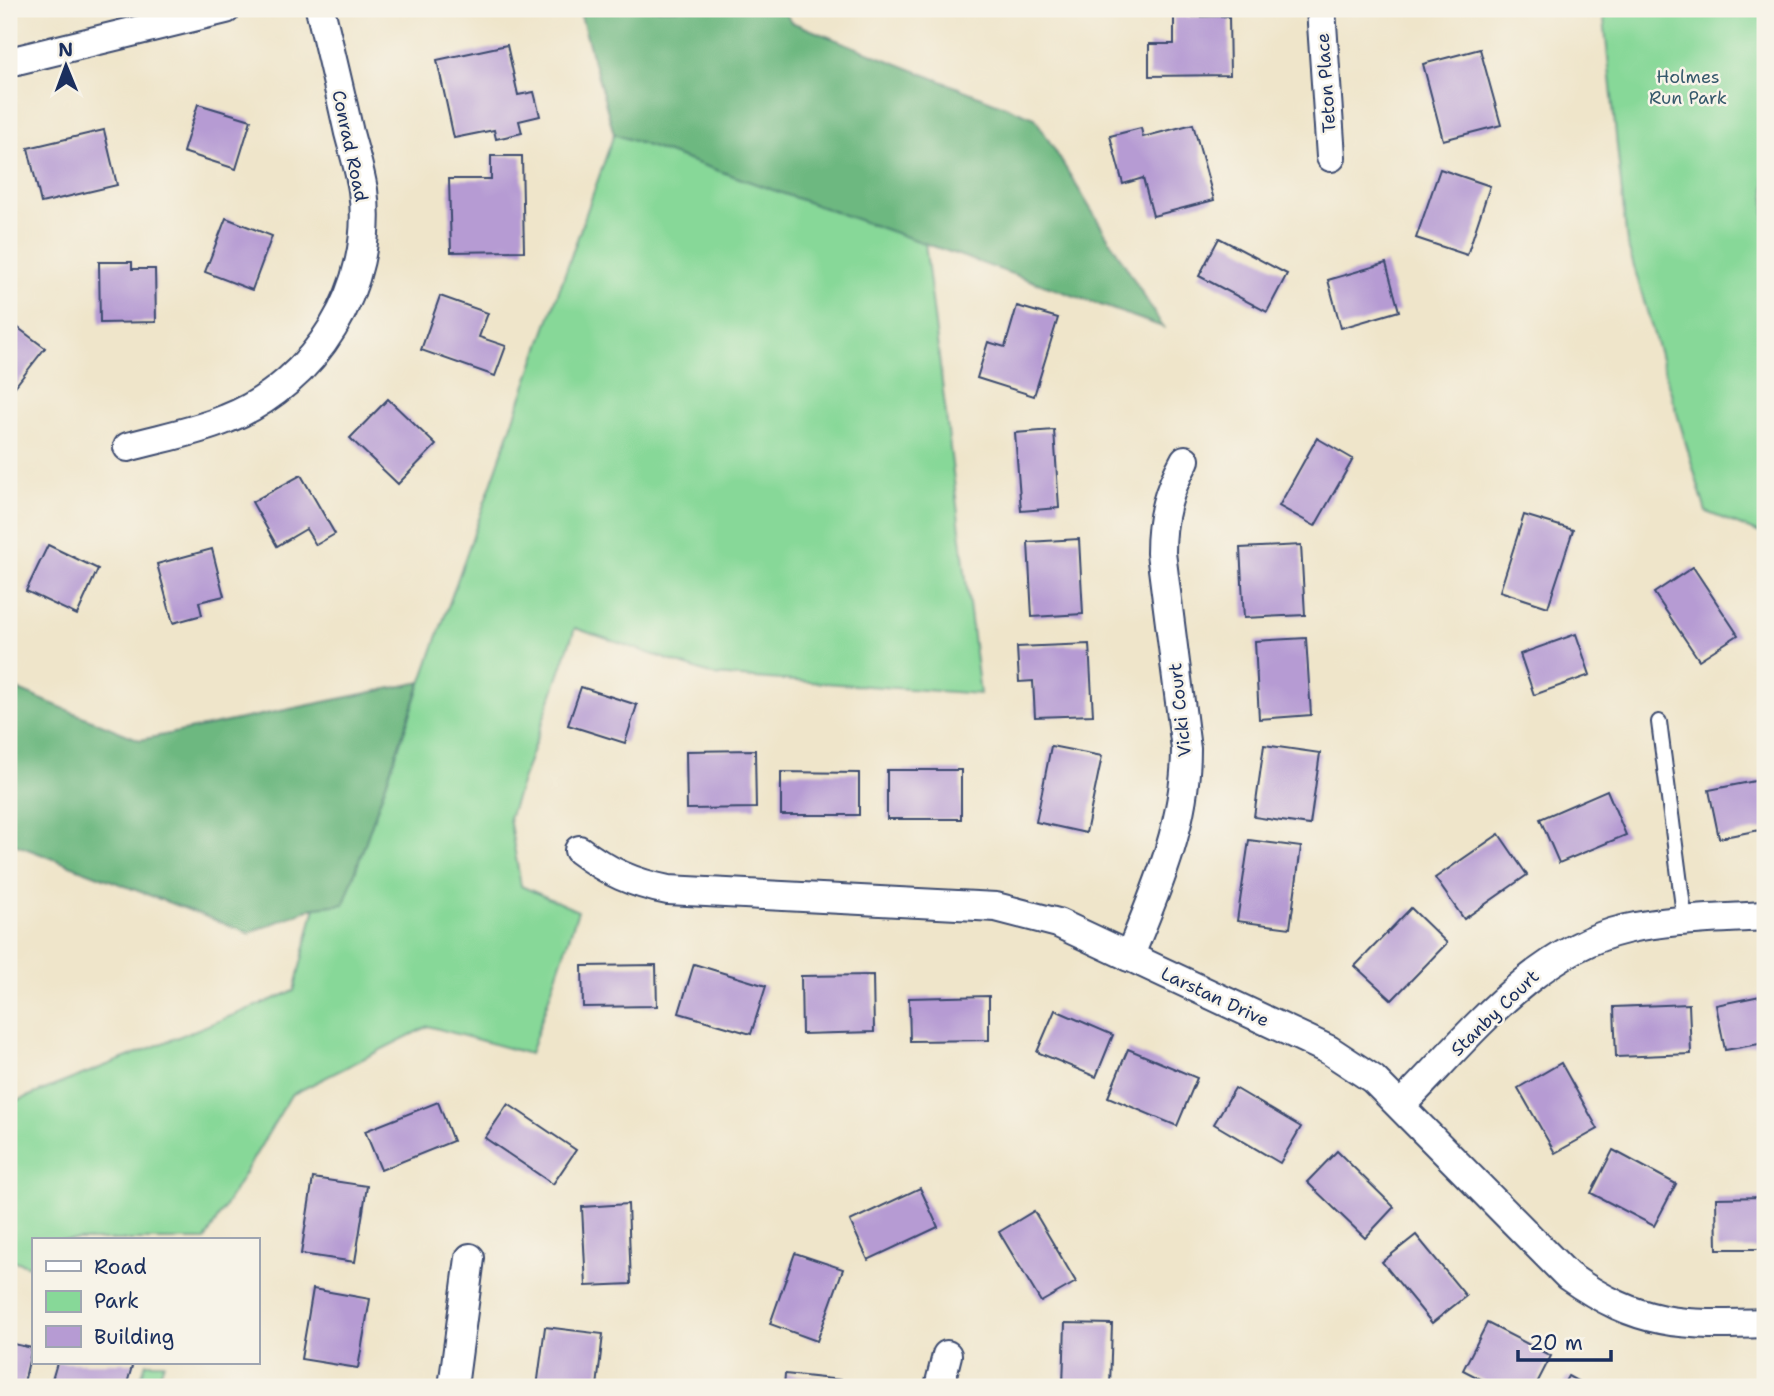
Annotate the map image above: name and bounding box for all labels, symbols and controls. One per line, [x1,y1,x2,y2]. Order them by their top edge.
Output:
north arrow [32,32,102,102]
street label: Teton Place [1311,32,1341,134]
text: N [58,37,73,62]
park label: Holmes Run Park [1649,65,1727,110]
street label: Conrad Road [326,88,374,204]
street label: Vicki Court [1163,662,1197,758]
street label: Larstan Drive [1157,961,1273,1033]
street label: Stanby Court [1446,965,1545,1061]
legend [32,1238,259,1364]
text: Road [94,1253,147,1281]
text: Park [94,1287,139,1315]
scale bar [1518,1319,1611,1363]
text: Building [94,1323,174,1351]
text: 20 m [1529,1329,1583,1357]

